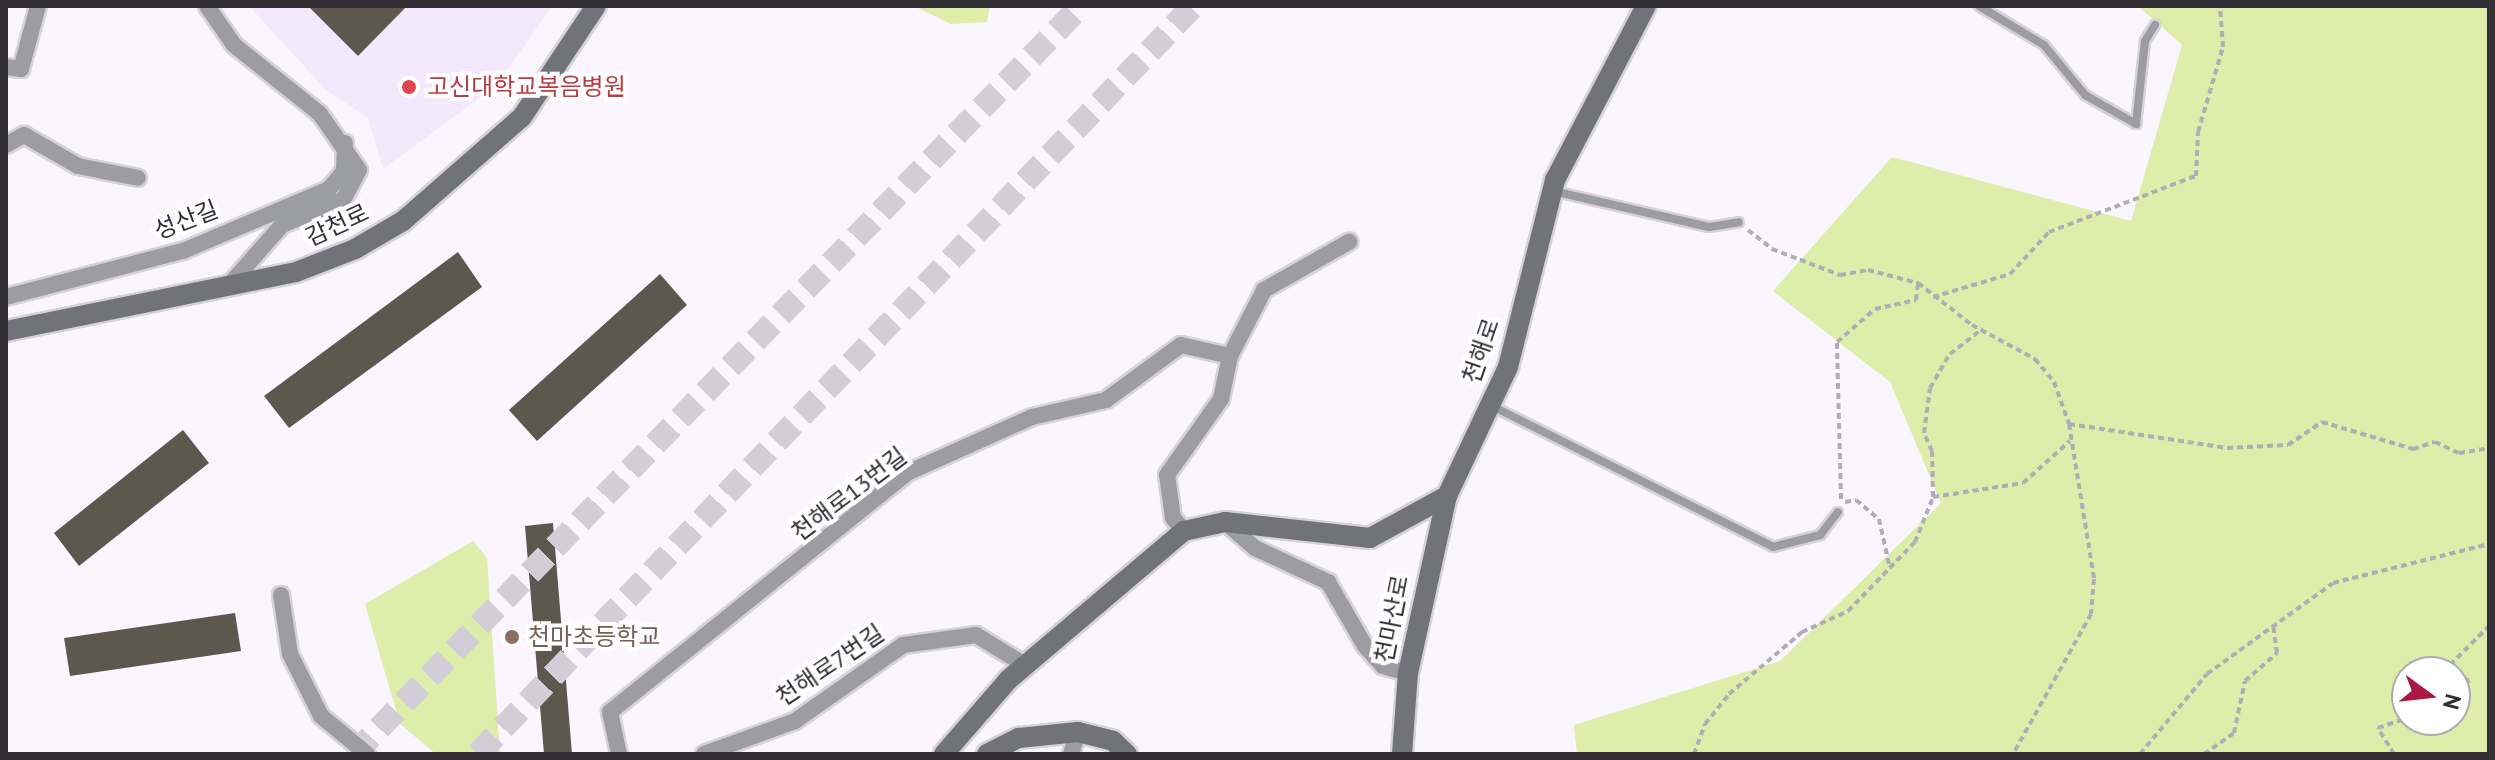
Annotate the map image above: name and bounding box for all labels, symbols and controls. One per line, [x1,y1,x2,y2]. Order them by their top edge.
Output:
place label: 고신대학교복음병원 [427,73,626,101]
marker: 고신대학교복음병원 [398,76,420,98]
street label: 성산길 [150,195,222,245]
street label: 감천로 [301,198,373,252]
street label: 천해로 [1457,315,1505,387]
street label: 천해로13번길 [786,441,912,547]
street label: 천마산로 [1369,573,1415,665]
street label: 천해로7번길 [771,619,889,711]
place label: 천마초등학교 [528,623,660,651]
marker: 천마초등학교 [503,628,521,646]
north arrow [2391,656,2471,736]
text: N [2437,691,2468,712]

